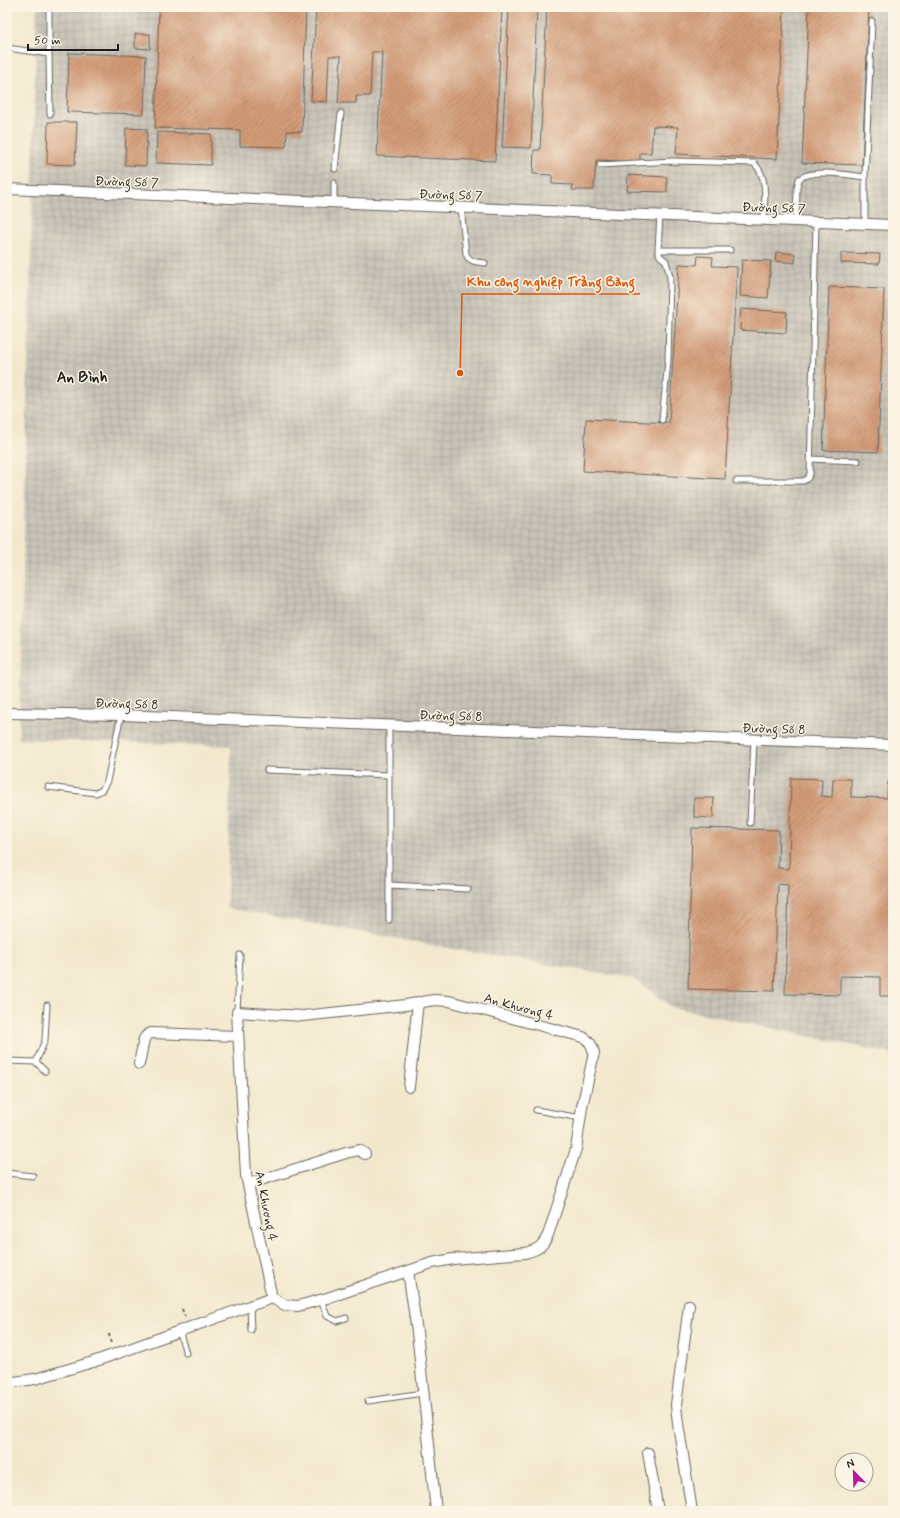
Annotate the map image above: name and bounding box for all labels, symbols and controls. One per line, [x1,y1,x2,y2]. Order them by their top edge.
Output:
scale bar [28,26,118,52]
text: 50 m [34,33,61,49]
street label: Đường Số 7 [95,173,159,194]
street label: Đường Số 7 [419,186,483,207]
street label: Đường Số 7 [742,199,806,220]
callout: Khu công nghiệp Trảng Bàng [462,268,640,294]
text: Khu công nghiệp Trảng Bàng [467,273,636,294]
district label: An Bình [57,368,107,388]
street label: Đường Số 8 [95,695,159,716]
street label: Đường Số 8 [419,707,483,728]
street label: Đường Số 8 [742,720,806,741]
street label: An Khương 4 [481,990,556,1027]
street label: An Khương 4 [248,1170,281,1244]
north arrow [834,1452,874,1492]
text: N [844,1456,857,1472]

